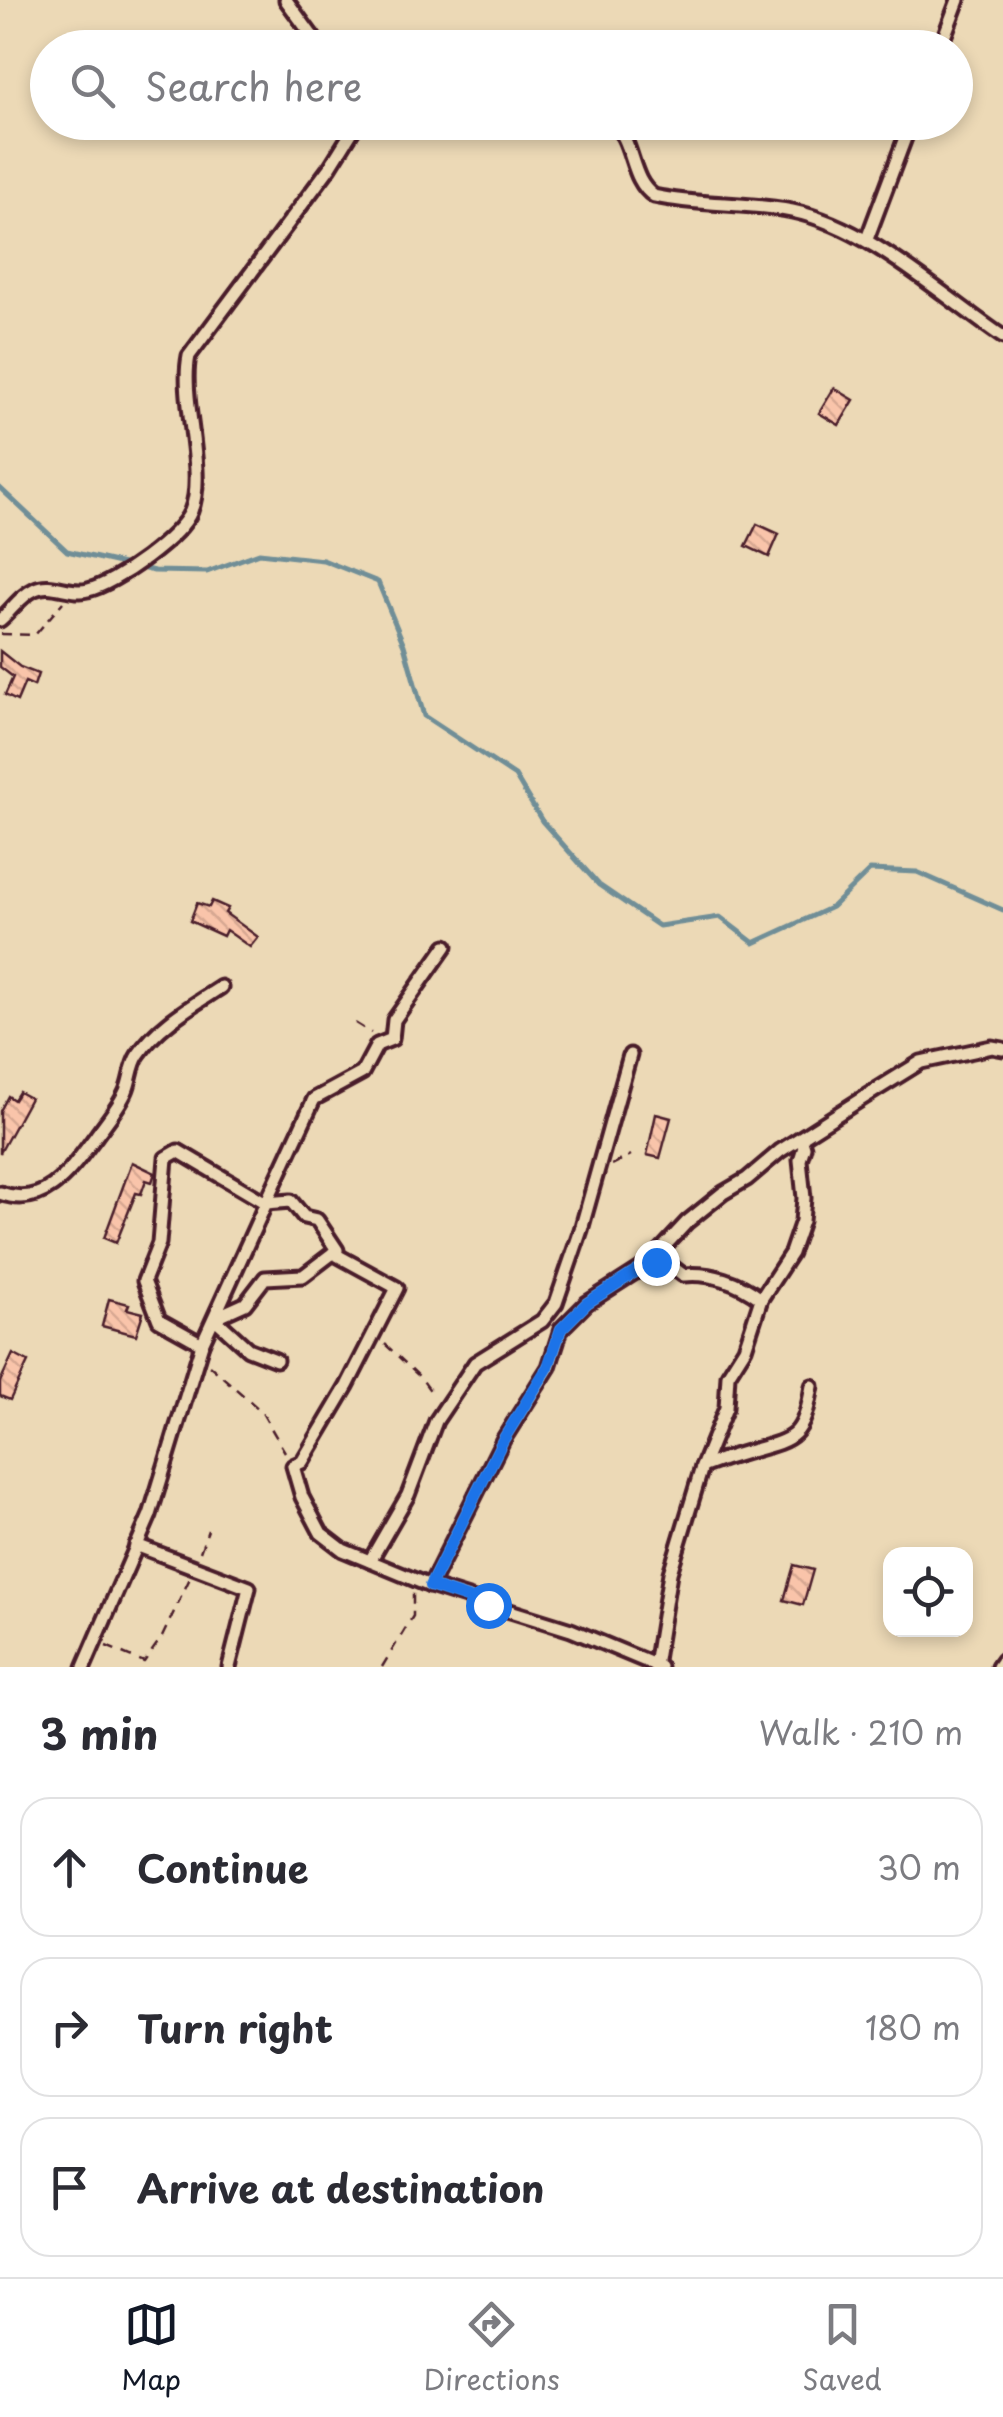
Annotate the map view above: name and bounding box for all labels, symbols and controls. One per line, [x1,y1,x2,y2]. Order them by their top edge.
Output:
search box [30,30,973,140]
text: Search here [145,57,362,114]
icon: search [65,58,120,113]
route end [634,1240,680,1286]
map controls [883,1547,973,1637]
button: locate [883,1547,973,1637]
route start [466,1583,512,1629]
text: 3 min [40,1701,158,1764]
text: Walk · 210 m [759,1708,963,1756]
text: Continue [137,1839,308,1896]
icon: ahead [42,1840,97,1895]
text: 30 m [877,1843,961,1891]
text: Turn right [137,1999,333,2056]
icon: right [42,2000,97,2055]
text: 180 m [865,2003,961,2051]
text: Arrive at destination [137,2159,545,2216]
icon: arrive [42,2160,97,2215]
tab: Map [121,2297,181,2400]
tab: Directions [424,2297,560,2400]
tab: Saved [802,2297,882,2400]

